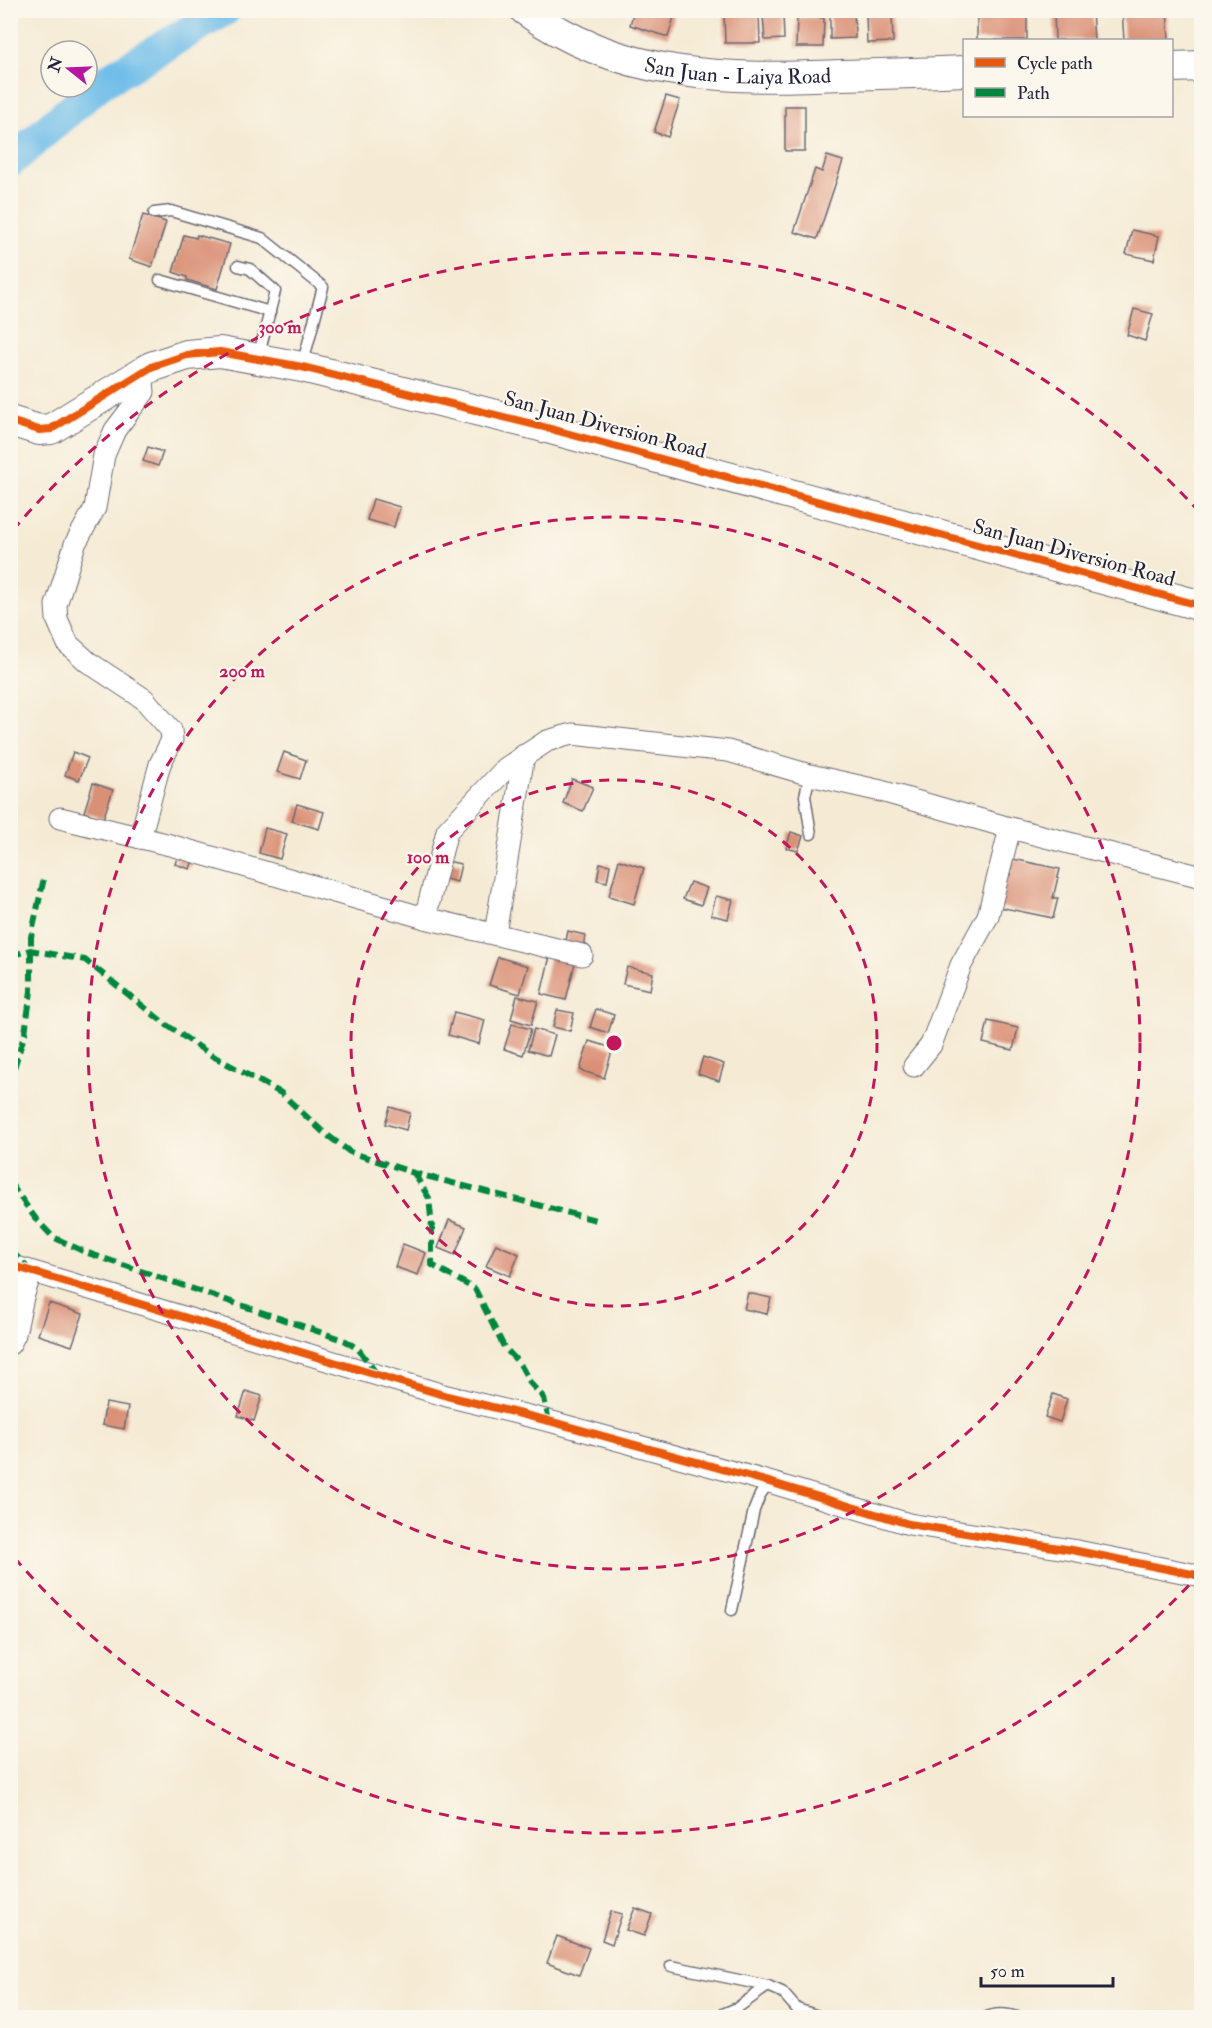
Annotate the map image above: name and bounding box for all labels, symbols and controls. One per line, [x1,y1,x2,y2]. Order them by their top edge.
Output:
north arrow [39,39,99,99]
legend [963,39,1173,117]
street label: San Juan - Laiya Road [642,51,832,90]
text: Cycle path [1017,52,1093,75]
text: N [44,54,68,76]
text: Path [1017,82,1050,105]
text: 300 m [258,316,303,339]
street label: San Juan Diversion Road [501,385,710,465]
street label: San Juan Diversion Road [970,513,1179,593]
text: 200 m [219,660,266,683]
text: 100 m [407,846,450,869]
centre of rings [604,1033,624,1053]
scale bar [981,1950,1113,1988]
text: 50 m [990,1960,1025,1983]

